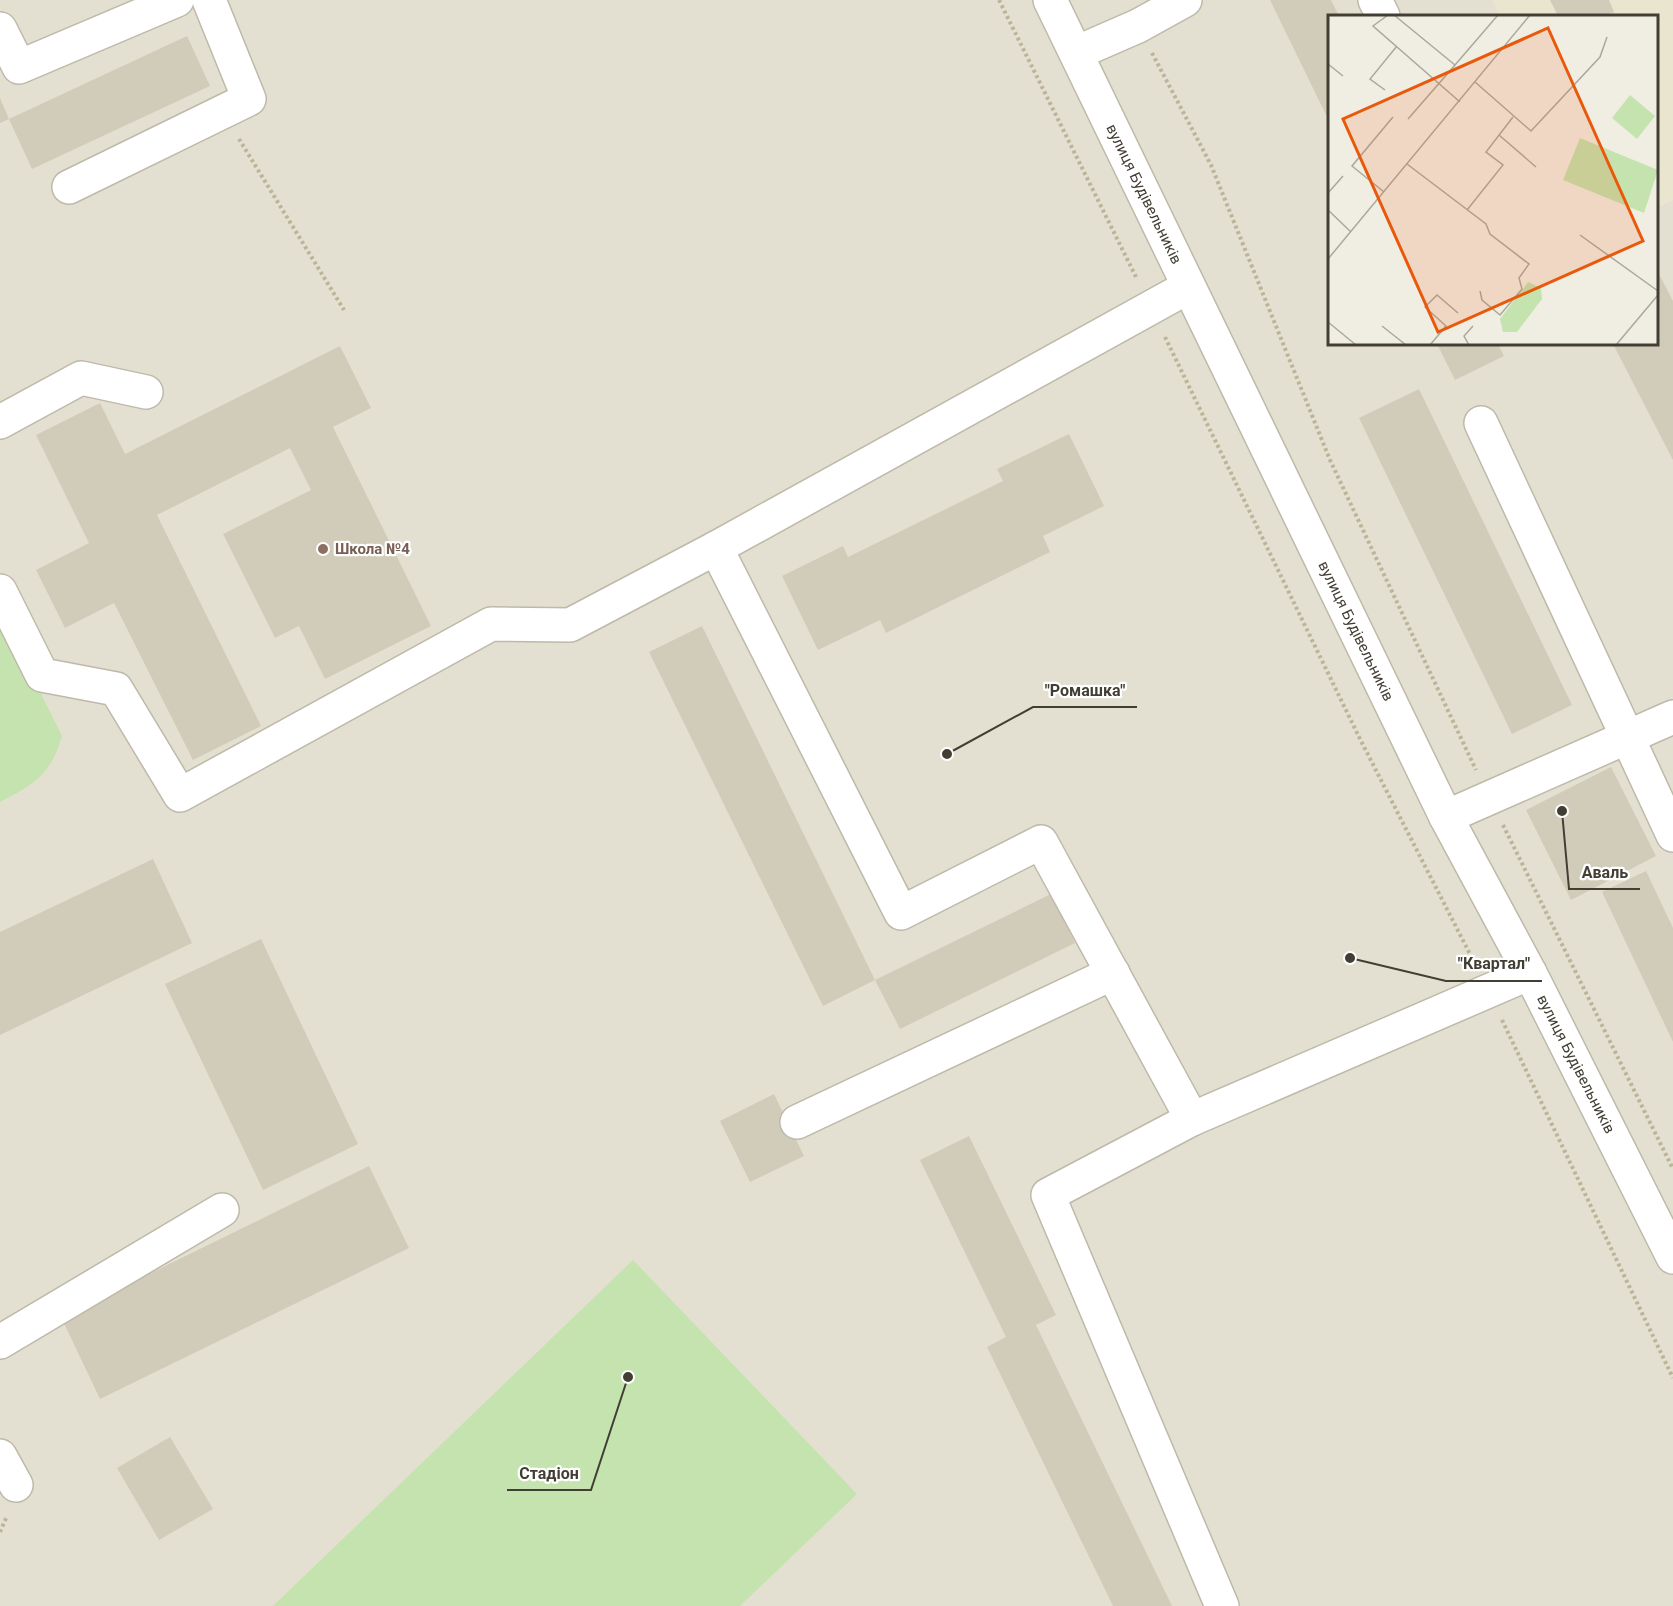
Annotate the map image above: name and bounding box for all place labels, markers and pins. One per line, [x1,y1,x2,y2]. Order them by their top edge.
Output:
place label: Школа №4 [335,540,410,558]
marker: Школа №4 [316,542,330,556]
callout: "Ромашка" [1033,673,1137,707]
callout: Аваль [1569,855,1640,889]
callout: "Квартал" [1446,947,1542,981]
callout: Стадіон [507,1456,591,1490]

